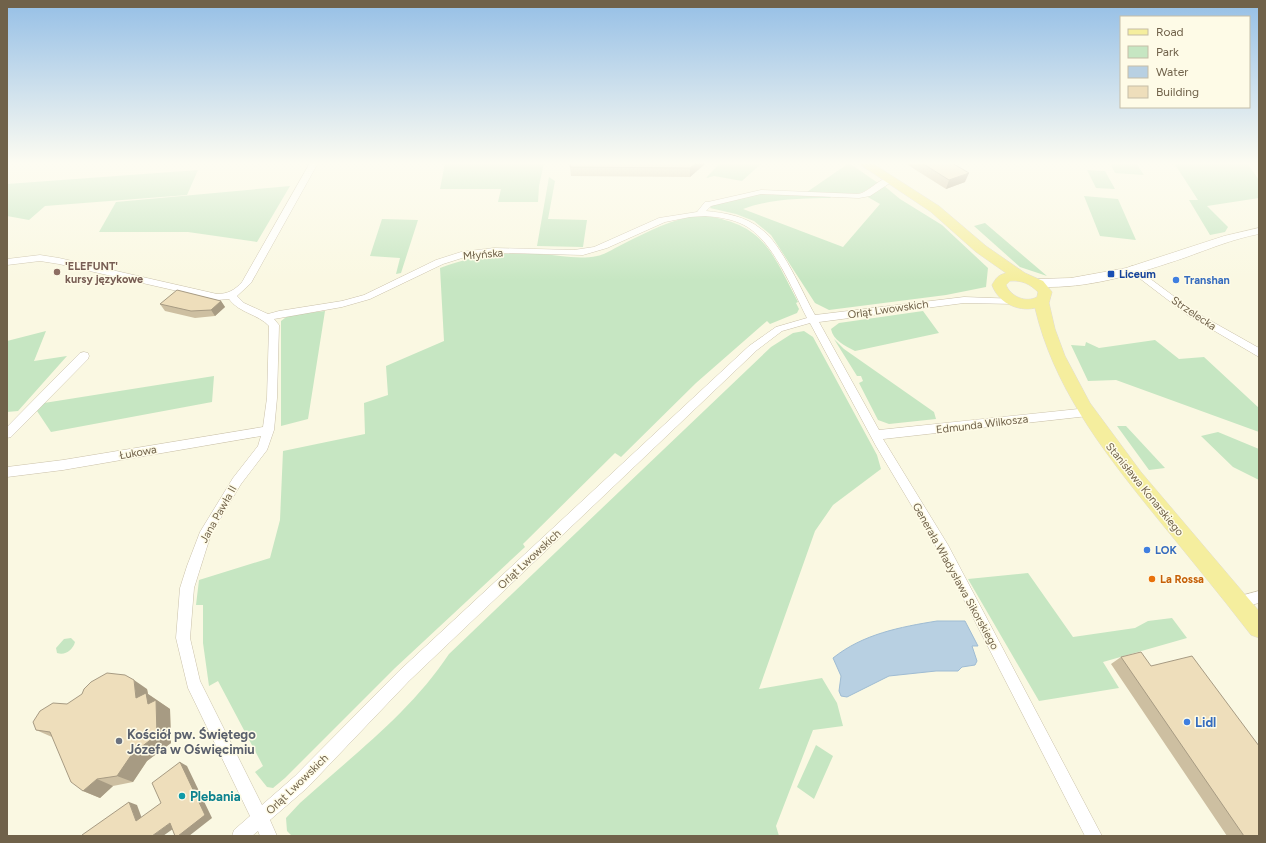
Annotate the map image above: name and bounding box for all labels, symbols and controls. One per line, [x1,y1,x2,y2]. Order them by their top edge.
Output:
legend [1120,16,1250,108]
text: Road [1156,25,1184,39]
text: Park [1156,45,1179,59]
text: Water [1156,65,1188,79]
text: Building [1156,85,1199,99]
street label: Młyńska [462,246,504,263]
place label: 'ELEFUNT' kursy językowe [65,260,143,286]
marker: 'ELEFUNT' kursy językowe [52,267,62,277]
place label: Liceum [1119,268,1156,281]
marker: Liceum [1106,269,1116,279]
place label: Transhan [1184,274,1230,287]
marker: Transhan [1171,275,1181,285]
street label: Strzelecka [1169,294,1219,333]
street label: Orląt Lwowskich [847,297,929,322]
street label: Edmunda Wilkosza [935,412,1029,437]
street label: Stanisława Konarskiego [1103,440,1186,539]
street label: Łukowa [119,443,158,462]
street label: Jana Pawła II [197,483,240,545]
street label: Generała Władysława Sikorskiego [910,501,1001,652]
street label: Orląt Lwowskich [495,527,563,592]
place label: LOK [1155,544,1177,557]
marker: LOK [1142,545,1152,555]
place label: La Rossa [1160,573,1204,586]
marker: La Rossa [1147,574,1157,584]
place label: Lidl [1195,715,1216,730]
marker: Lidl [1182,717,1192,727]
place label: Kościół pw. Świętego Józefa w Oświęcimiu [127,727,256,757]
marker: Kościół pw. Świętego Józefa w Oświęcimiu [114,736,124,746]
street label: Orląt Lwowskich [264,751,331,817]
place label: Plebania [190,789,241,804]
marker: Plebania [177,791,187,801]

